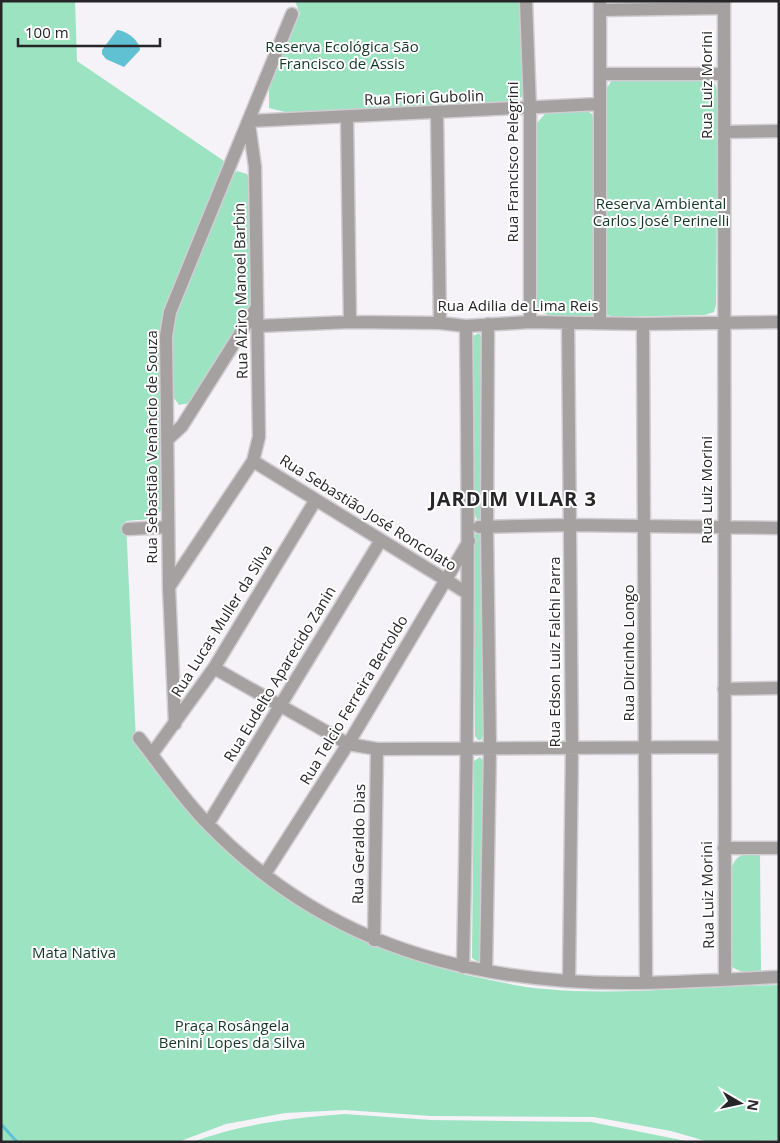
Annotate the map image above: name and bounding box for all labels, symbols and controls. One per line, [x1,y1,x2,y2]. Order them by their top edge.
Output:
scale bar [18,15,160,47]
text: 100 m [25,22,69,42]
street label: Rua Luiz Morini [696,31,716,139]
park label: Reserva Ecológica São Francisco de Assis [265,36,419,73]
street label: Rua Francisco Pelegrini [502,81,522,243]
street label: Rua Fiori Gubolin [364,85,484,109]
park label: Reserva Ambiental Carlos José Perinelli [593,193,729,230]
street label: Rua Alziro Manoel Barbin [228,203,252,379]
street label: Rua Adilia de Lima Reis [438,295,598,315]
street label: Rua Sebastião Venâncio de Souza [141,330,161,564]
street label: Rua Luiz Morini [696,436,716,544]
street label: Rua Sebastião José Roncolato [276,449,461,575]
district label: JARDIM VILAR 3 [427,485,597,512]
street label: Rua Lucas Muller da Silva [166,541,276,700]
street label: Rua Edson Luiz Falchi Parra [544,556,564,748]
street label: Rua Eudelto Aparecido Zanin [219,582,340,765]
street label: Rua Dircinho Longo [618,585,638,722]
street label: Rua Telcio Ferreira Bertoldo [294,611,412,788]
street label: Rua Geraldo Dias [347,784,369,904]
street label: Rua Luiz Morini [696,841,718,949]
park label: Mata Nativa [32,942,116,962]
park label: Praça Rosângela Benini Lopes da Silva [159,1015,305,1052]
north arrow [715,1078,765,1128]
text: N [743,1098,764,1112]

